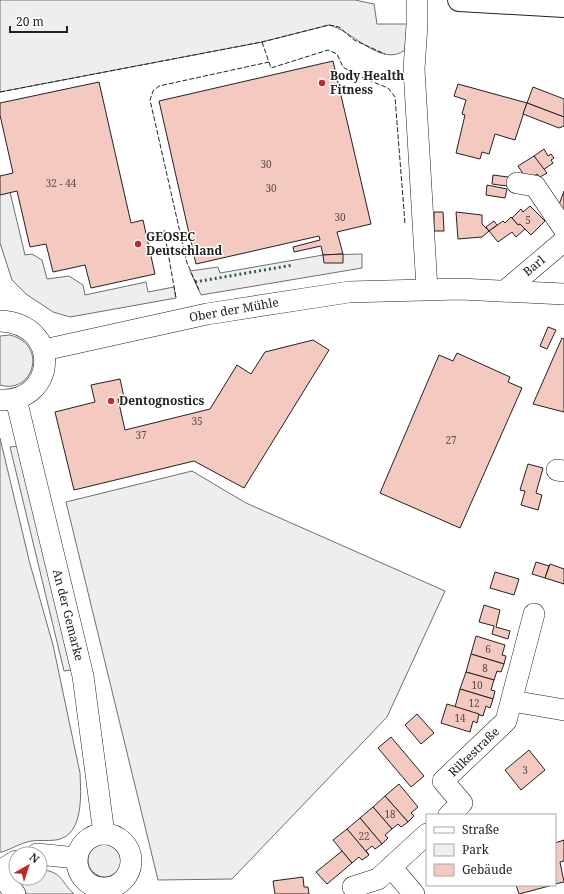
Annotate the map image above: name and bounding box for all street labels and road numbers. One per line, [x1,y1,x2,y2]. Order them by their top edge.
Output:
street label: Barl [519,251,549,280]
street label: Ober der Mühle [188,293,280,326]
street label: An der Gemarke [49,567,88,662]
street label: Rilkestraße [445,723,503,780]

